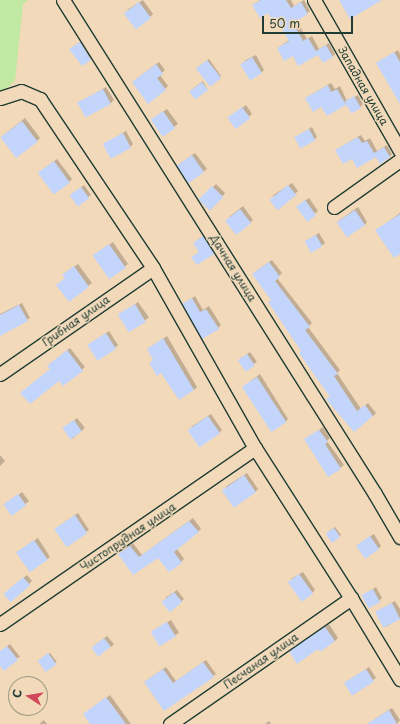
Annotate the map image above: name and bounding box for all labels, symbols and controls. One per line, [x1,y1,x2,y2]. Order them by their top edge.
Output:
scale bar [264,8,355,34]
text: 50 m [269,14,300,32]
street label: Западная улица [335,44,391,128]
street label: Дачная улица [207,232,259,304]
street label: Грибная улица [39,293,113,349]
street label: Чистопрудная улица [77,500,179,574]
street label: Песчаная улица [221,630,301,692]
north arrow [8,676,48,716]
text: С [8,688,26,699]

